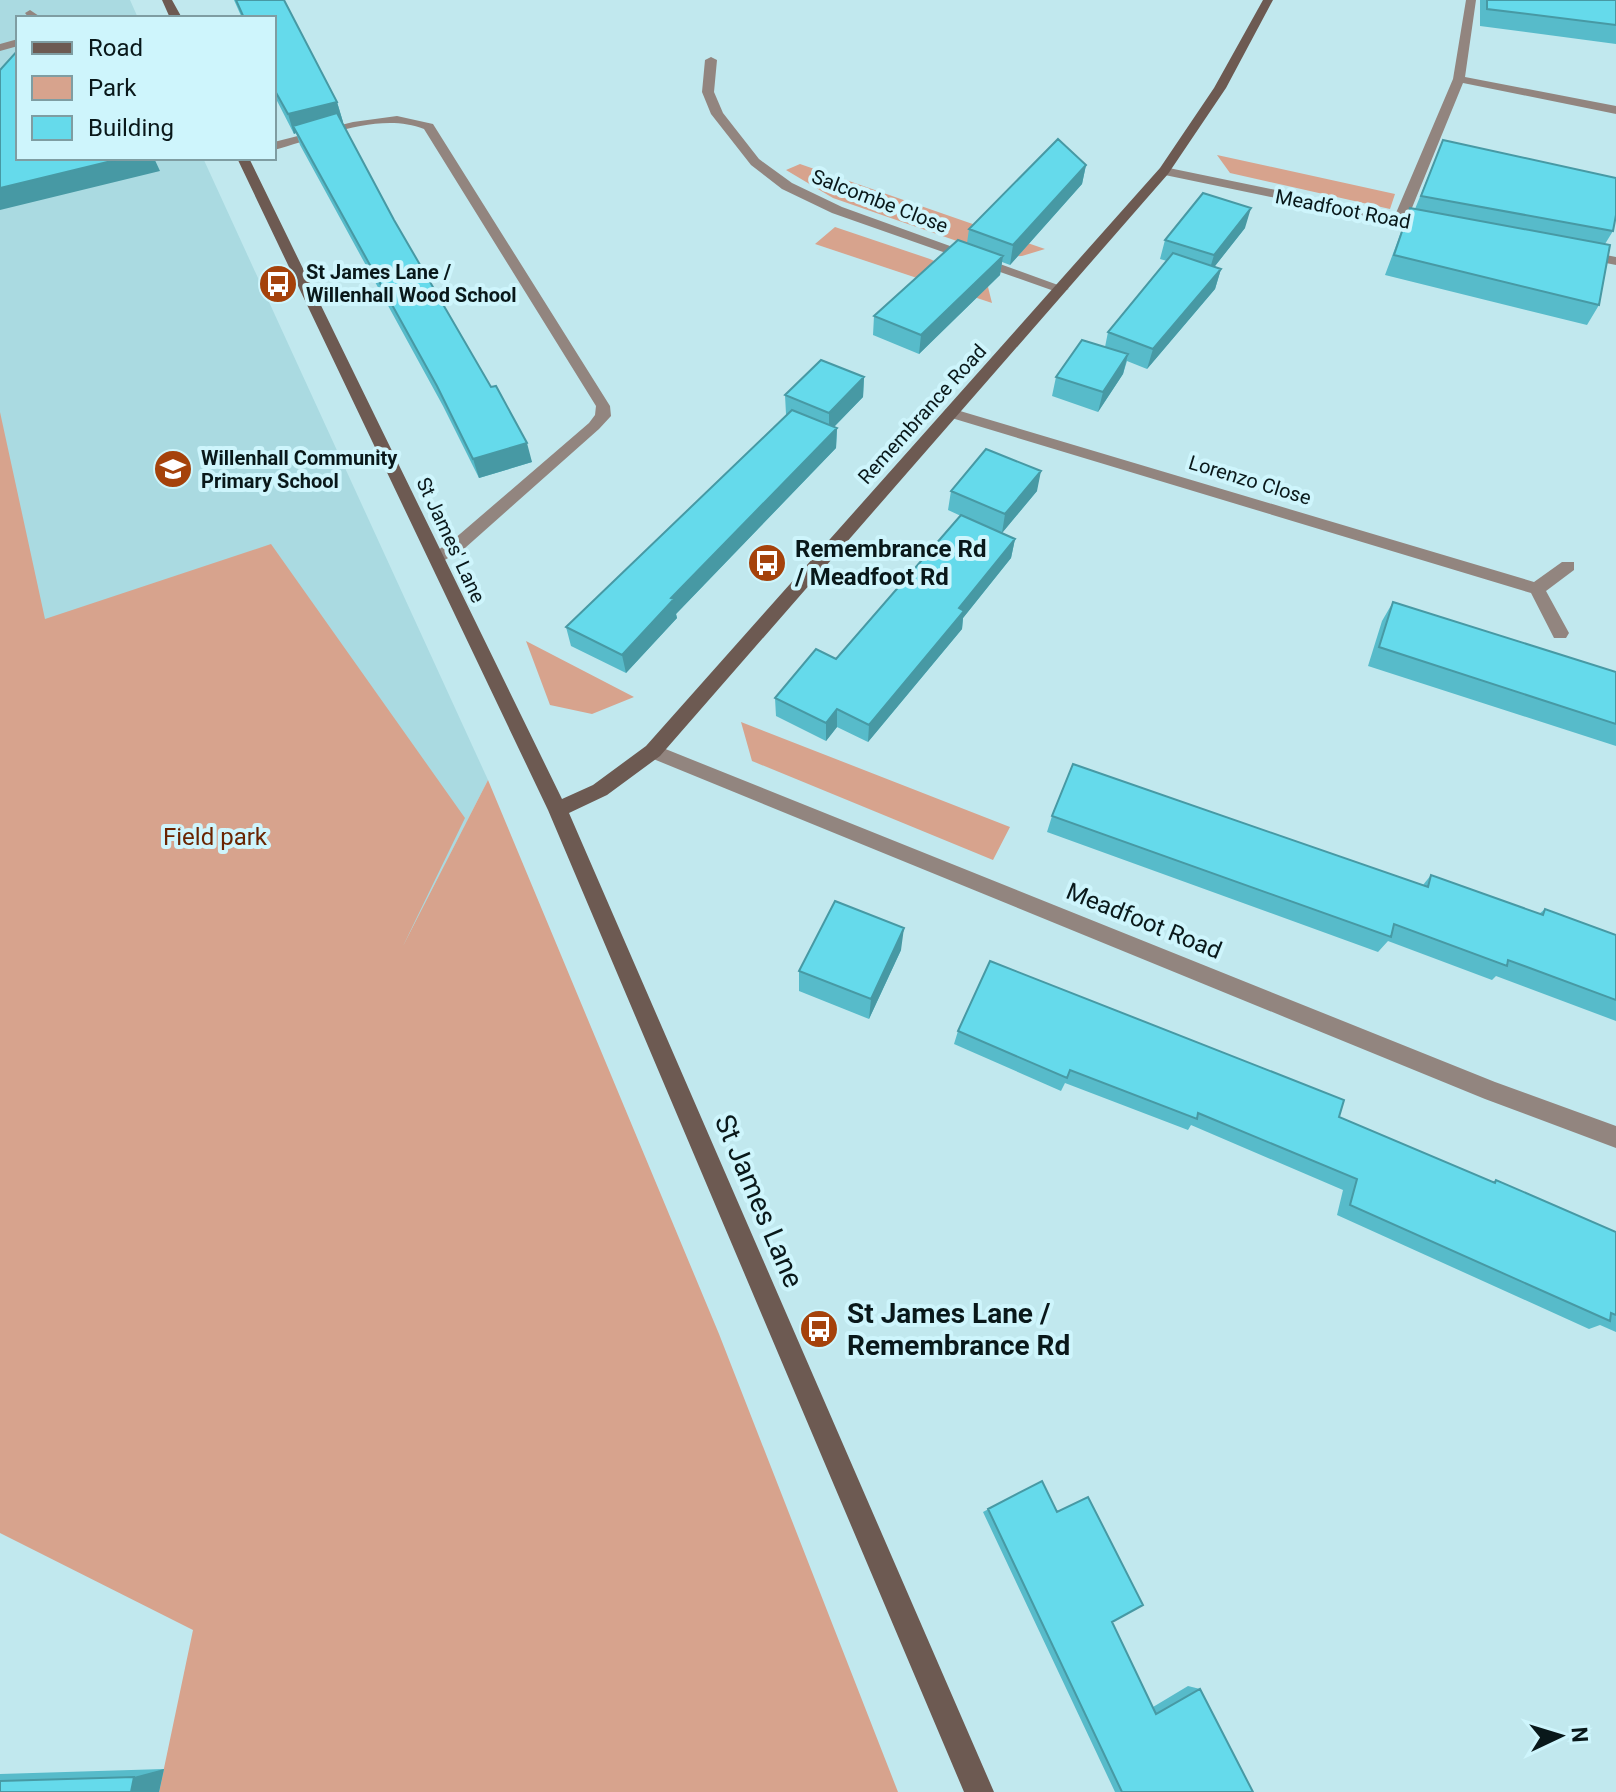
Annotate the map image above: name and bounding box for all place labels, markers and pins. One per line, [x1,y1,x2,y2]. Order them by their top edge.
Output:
place label: St James Lane / Willenhall Wood School [306,260,517,307]
bus stop icon: St James Lane / Willenhall Wood School [257,263,299,305]
place label: Willenhall Community Primary School [201,446,398,493]
school or university icon: Willenhall Community Primary School [152,448,194,490]
place label: Remembrance Rd / Meadfoot Rd [794,535,986,591]
bus stop icon: Remembrance Rd / Meadfoot Rd [746,542,788,584]
place label: St James Lane / Remembrance Rd [847,1297,1070,1362]
bus stop icon: St James Lane / Remembrance Rd [798,1308,840,1350]

